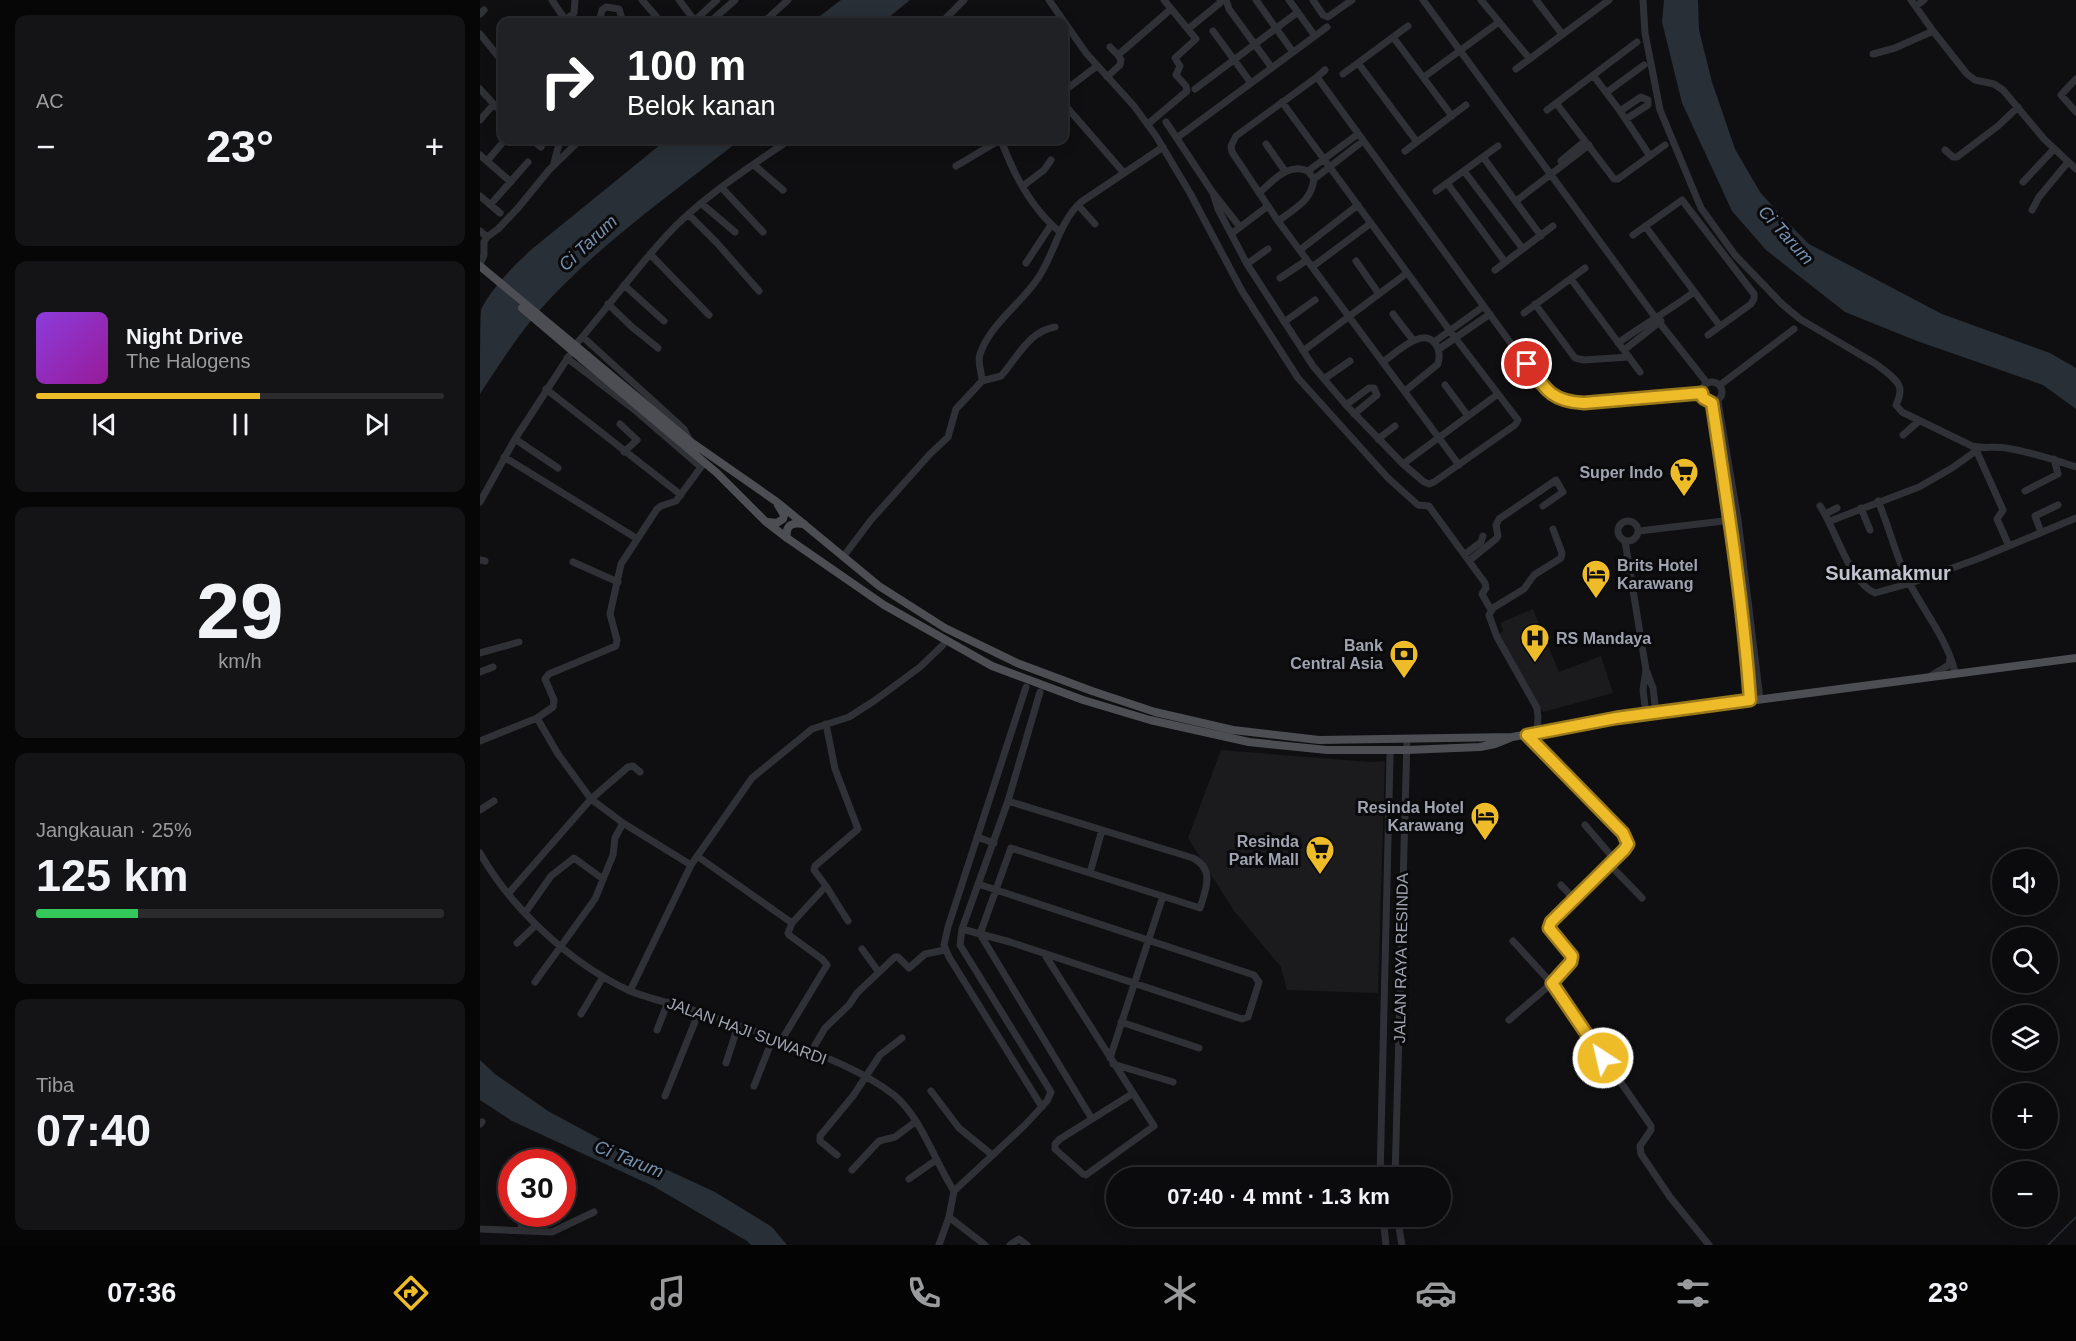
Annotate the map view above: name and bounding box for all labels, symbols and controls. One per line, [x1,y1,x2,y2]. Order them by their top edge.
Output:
icon: right [528,42,606,120]
text: 100 m [627,42,746,89]
text: AC [36,90,64,112]
text: Belok kanan [627,91,776,121]
text: 23° [206,121,274,172]
text: − [36,128,55,165]
text: + [425,128,444,165]
water label: Ci Tarum [1754,201,1818,269]
water label: Ci Tarum [555,211,621,275]
text: Night Drive [126,324,243,349]
pin [1501,338,1552,389]
icon: arrive [1510,347,1543,380]
text: The Halogens [126,350,251,372]
icon: previous [88,408,121,441]
icon: pause [224,408,257,441]
icon: next [360,408,393,441]
supermarket icon: Super Indo [1668,456,1700,498]
place label: Super Indo [1579,464,1663,481]
place label: Brits Hotel Karawang [1617,557,1698,592]
hotel icon: Brits Hotel Karawang [1580,558,1612,600]
district label: Sukamakmur [1825,562,1951,584]
text: 29 [197,567,283,655]
hospital icon: RS Mandaya [1519,622,1551,664]
place label: RS Mandaya [1556,630,1651,647]
place label: Bank Central Asia [1290,637,1383,672]
bank icon: Bank Central Asia [1388,638,1420,680]
text: km/h [218,650,262,672]
place label: Resinda Hotel Karawang [1357,799,1464,834]
hotel icon: Resinda Hotel Karawang [1469,800,1501,842]
text: Jangkauan · 25% [36,819,192,841]
place label: Resinda Park Mall [1229,833,1299,868]
supermarket icon: Resinda Park Mall [1304,834,1336,876]
map controls [1992,849,2058,1227]
button: sound [1992,849,2058,915]
text: 125 km [36,850,189,901]
street label: JALAN RAYA RESINDA [1391,872,1411,1043]
button: search [1992,927,2058,993]
street label: JALAN HAJI SUWARDI [665,994,829,1068]
button: layers [1992,1005,2058,1071]
position arrow [1571,1026,1635,1090]
text: Tiba [36,1074,74,1096]
button: + [1992,1083,2058,1149]
text: 07:40 [36,1105,151,1156]
water label: Ci Tarum [592,1136,666,1182]
speed limit sign: 30 [498,1149,576,1227]
button: − [1992,1161,2058,1227]
text: 07:40 · 4 mnt · 1.3 km [1167,1184,1390,1209]
icon: directions [390,1272,432,1314]
icon: music [647,1272,689,1314]
icon: phone [903,1272,945,1314]
icon: climate [1159,1272,1201,1314]
icon: car [1415,1272,1457,1314]
icon: filters [1672,1272,1714,1314]
text: 07:36 [107,1278,176,1308]
text: 23° [1928,1278,1969,1308]

